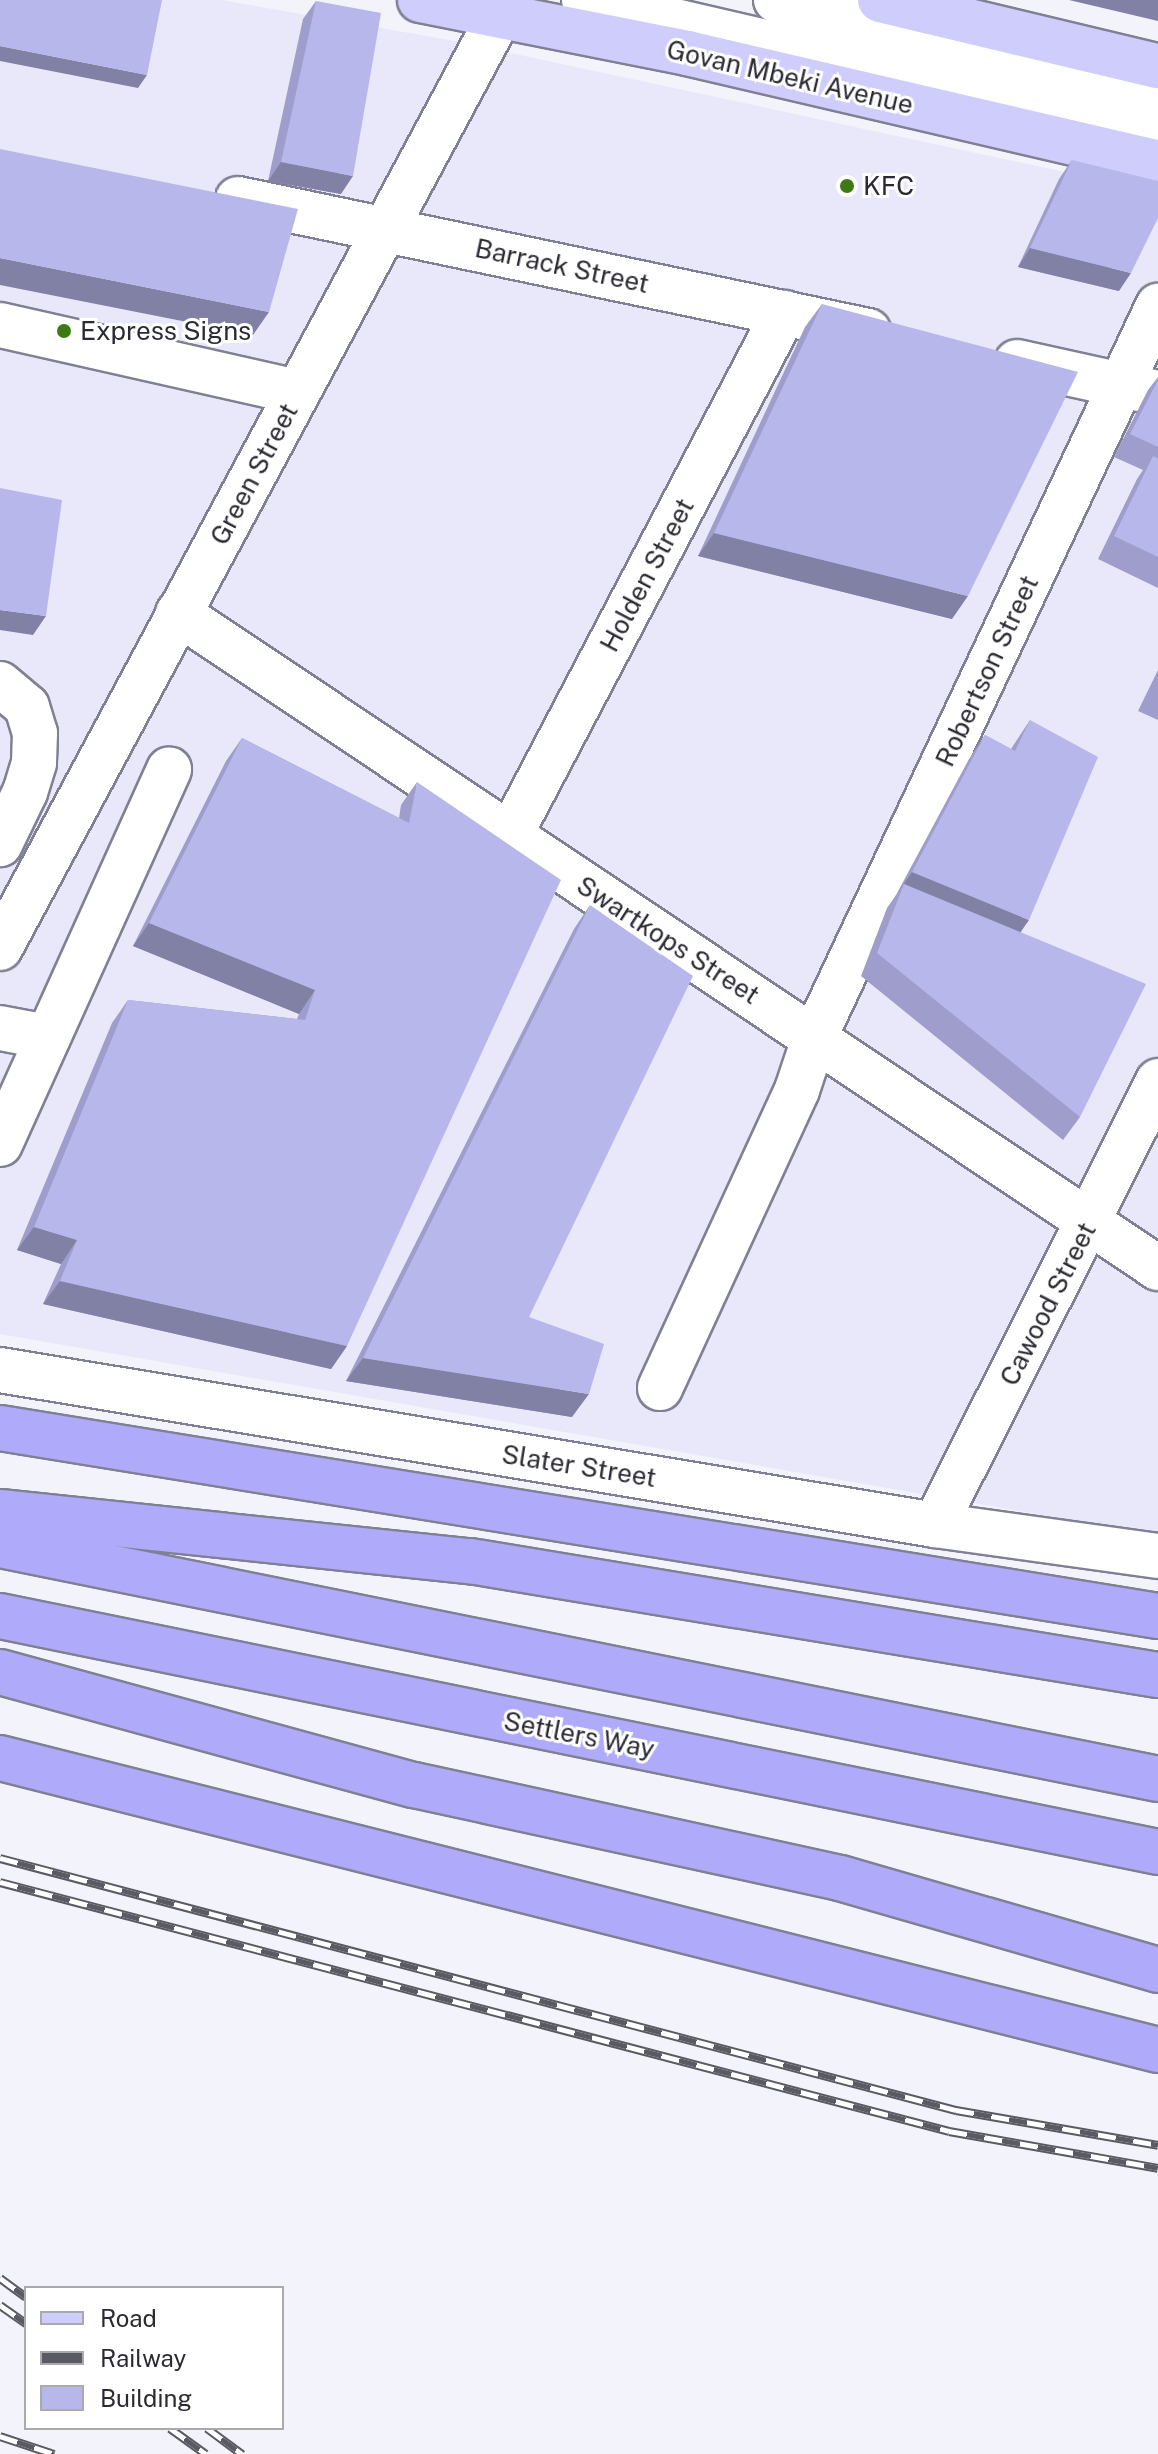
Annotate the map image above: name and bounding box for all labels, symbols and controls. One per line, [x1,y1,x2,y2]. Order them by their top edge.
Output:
street label: Govan Mbeki Avenue [664,33,916,121]
place label: KFC [863,170,914,202]
marker: KFC [838,177,856,195]
street label: Barrack Street [472,232,652,300]
place label: Express Signs [80,315,251,347]
marker: Express Signs [55,322,73,340]
street label: Green Street [204,398,304,550]
street label: Holden Street [594,493,700,657]
street label: Robertson Street [929,571,1045,771]
street label: Swartkops Street [571,869,765,1011]
street label: Cawood Street [994,1217,1102,1391]
street label: Slater Street [500,1438,658,1494]
street label: Settlers Way [501,1705,657,1765]
legend [24,2286,284,2430]
text: Road [100,2304,157,2332]
text: Railway [100,2344,186,2372]
text: Building [100,2384,192,2412]

